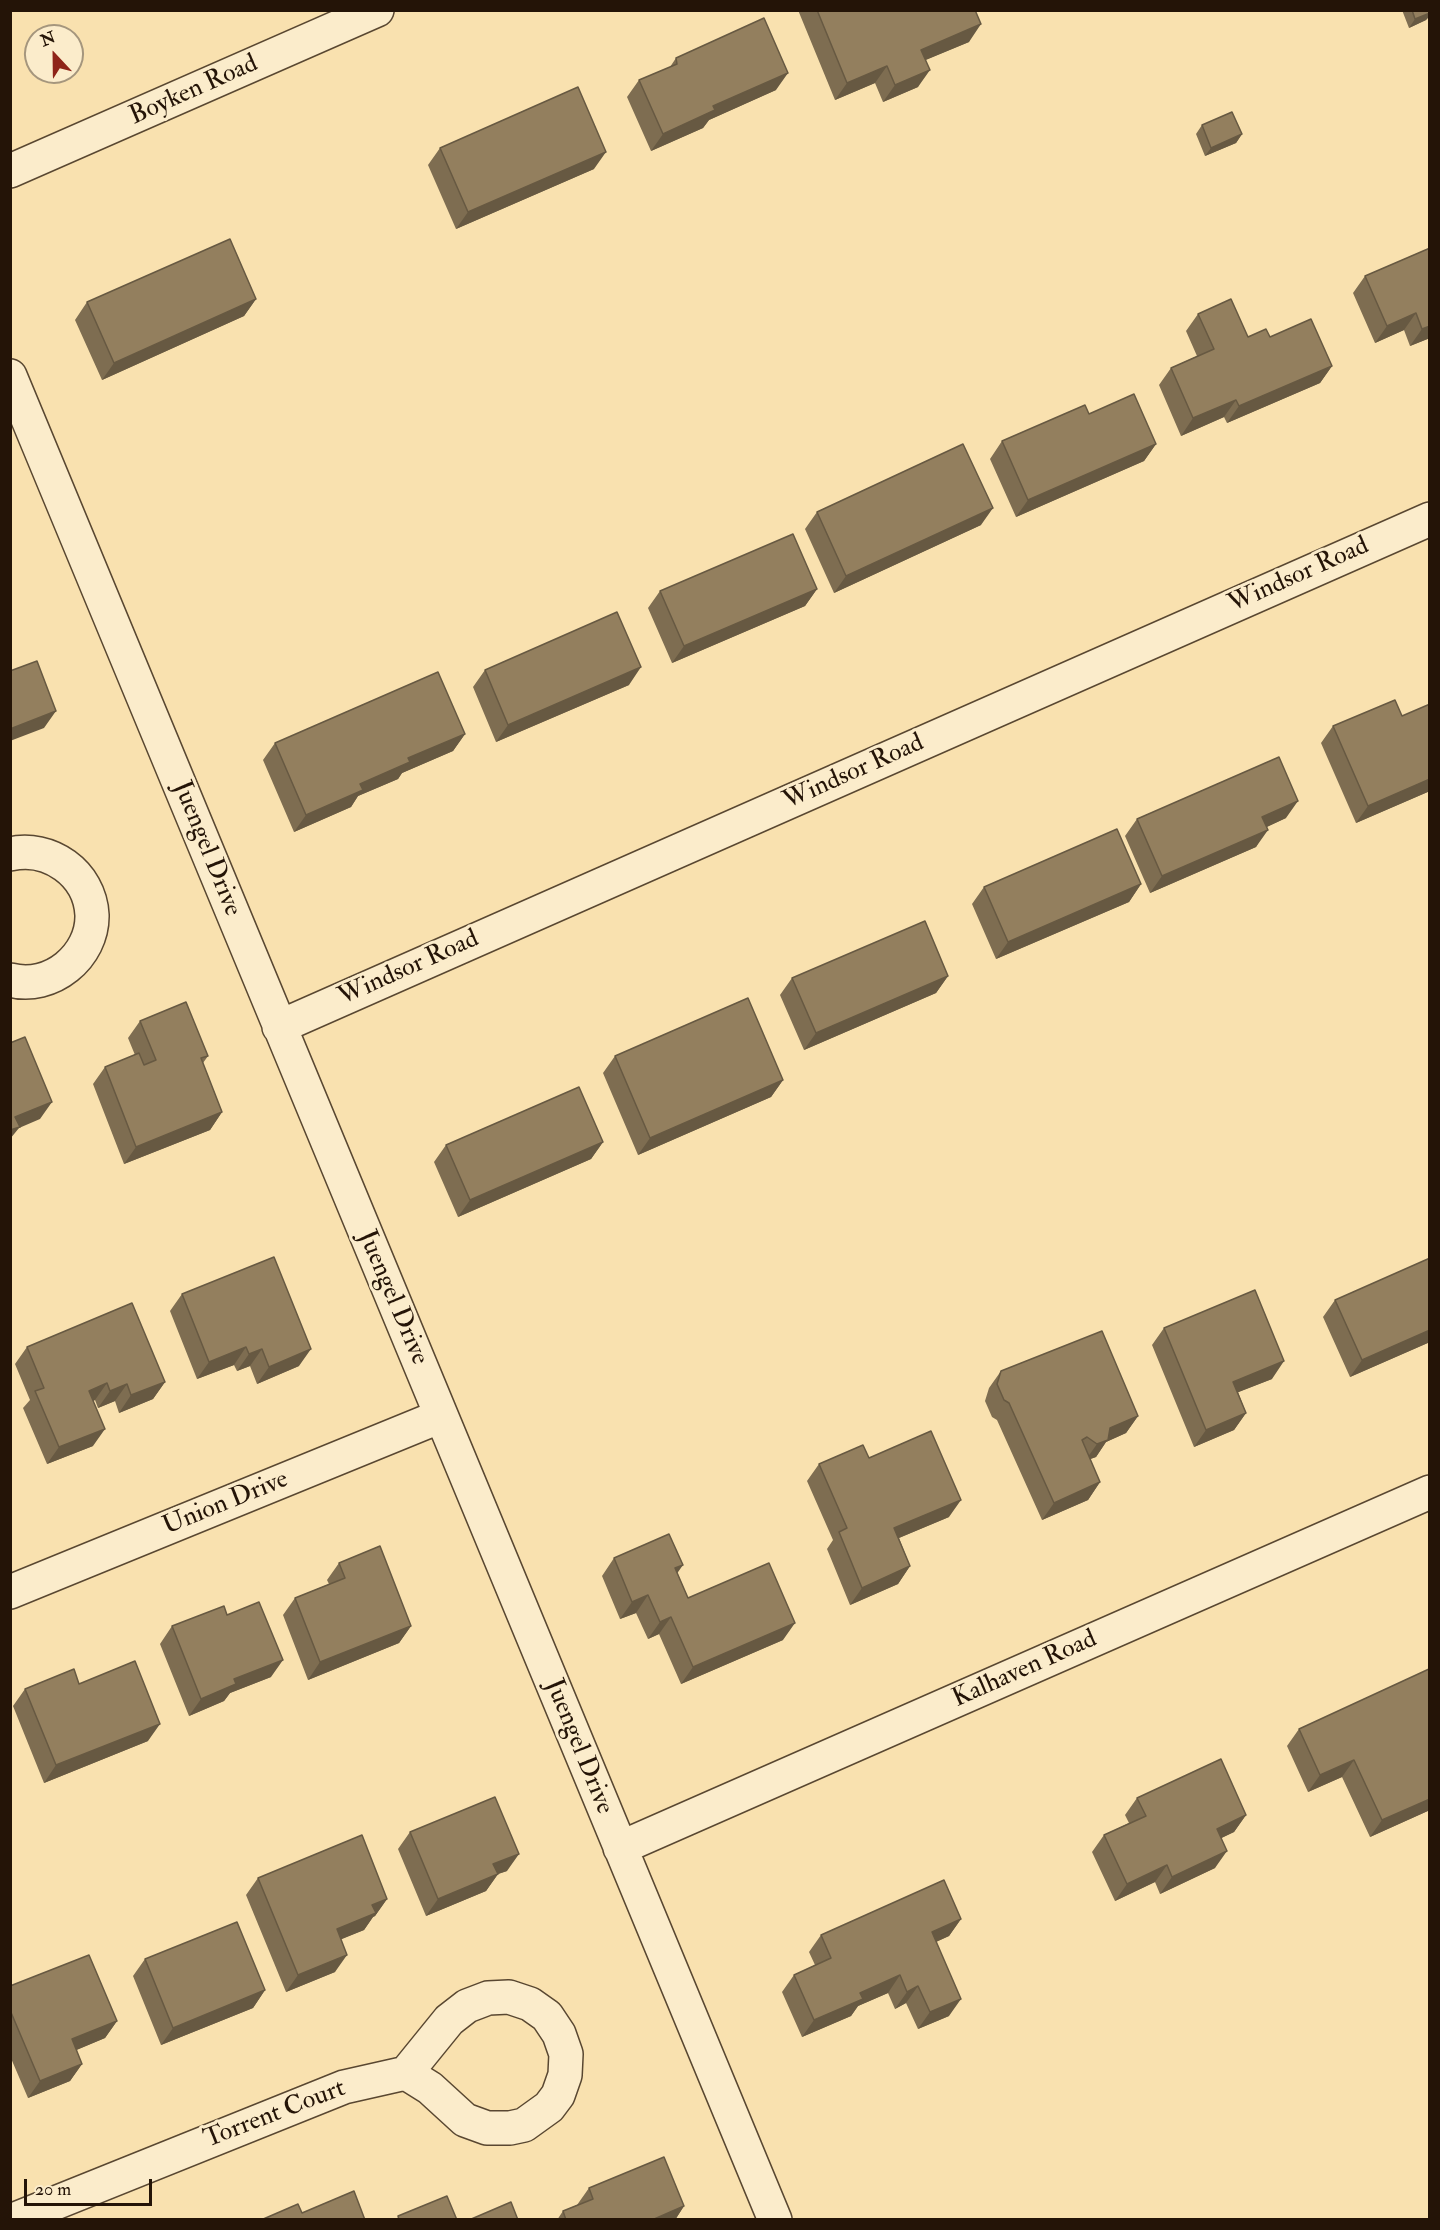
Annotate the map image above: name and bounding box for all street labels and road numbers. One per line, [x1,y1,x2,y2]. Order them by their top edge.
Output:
street label: Boyken Road [125,49,263,133]
street label: Windsor Road [1224,531,1374,621]
street label: Windsor Road [779,728,929,818]
street label: Juengel Drive [165,777,247,921]
street label: Windsor Road [334,924,484,1014]
street label: Juengel Drive [350,1226,434,1370]
street label: Union Drive [159,1465,293,1543]
street label: Kalhaven Road [948,1624,1102,1716]
street label: Juengel Drive [537,1675,619,1819]
street label: Torrent Court [200,2074,350,2156]

